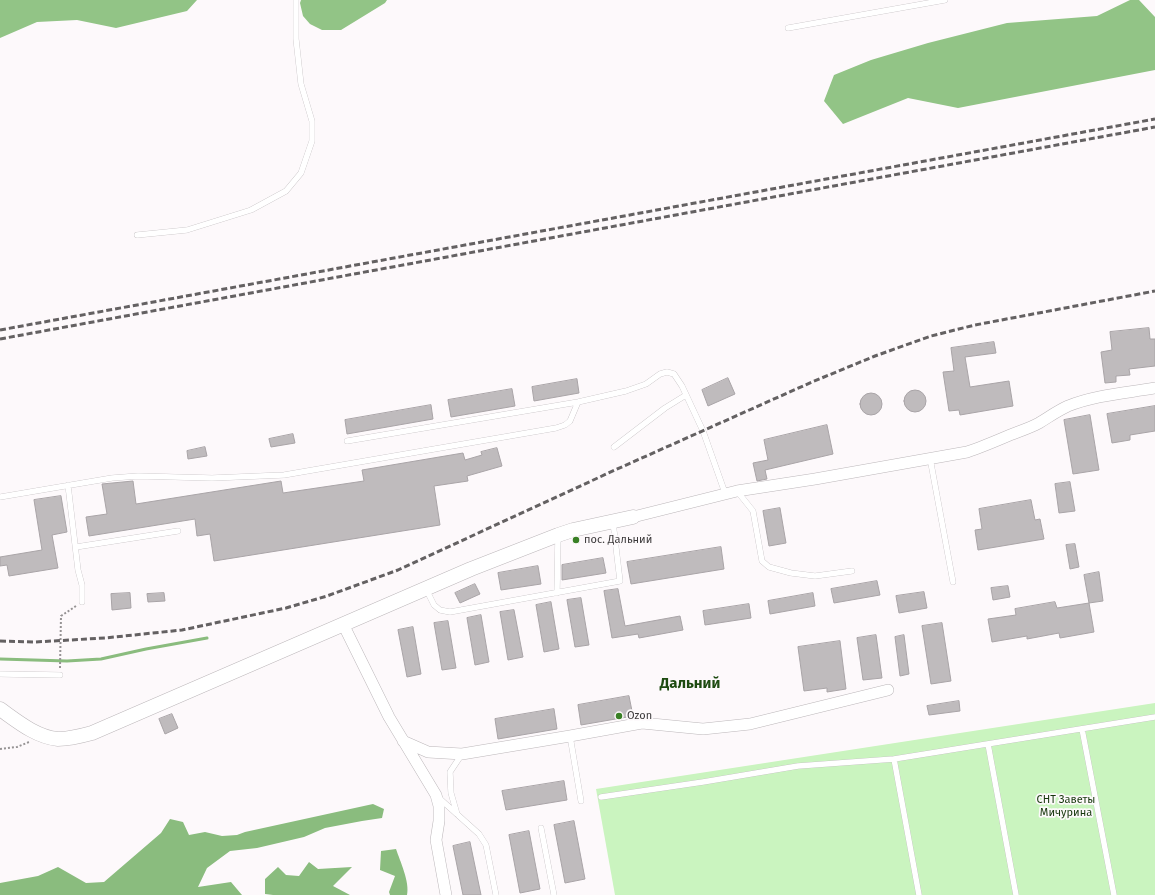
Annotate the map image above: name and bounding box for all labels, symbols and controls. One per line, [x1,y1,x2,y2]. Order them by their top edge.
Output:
place label: пос. Дальний [584,533,652,547]
marker: пос. Дальний [571,535,581,545]
district label: Дальний [660,675,720,693]
place label: Ozon [627,709,652,723]
marker: Ozon [614,711,624,721]
park label: СНТ Заветы Мичурина [1037,793,1095,819]

